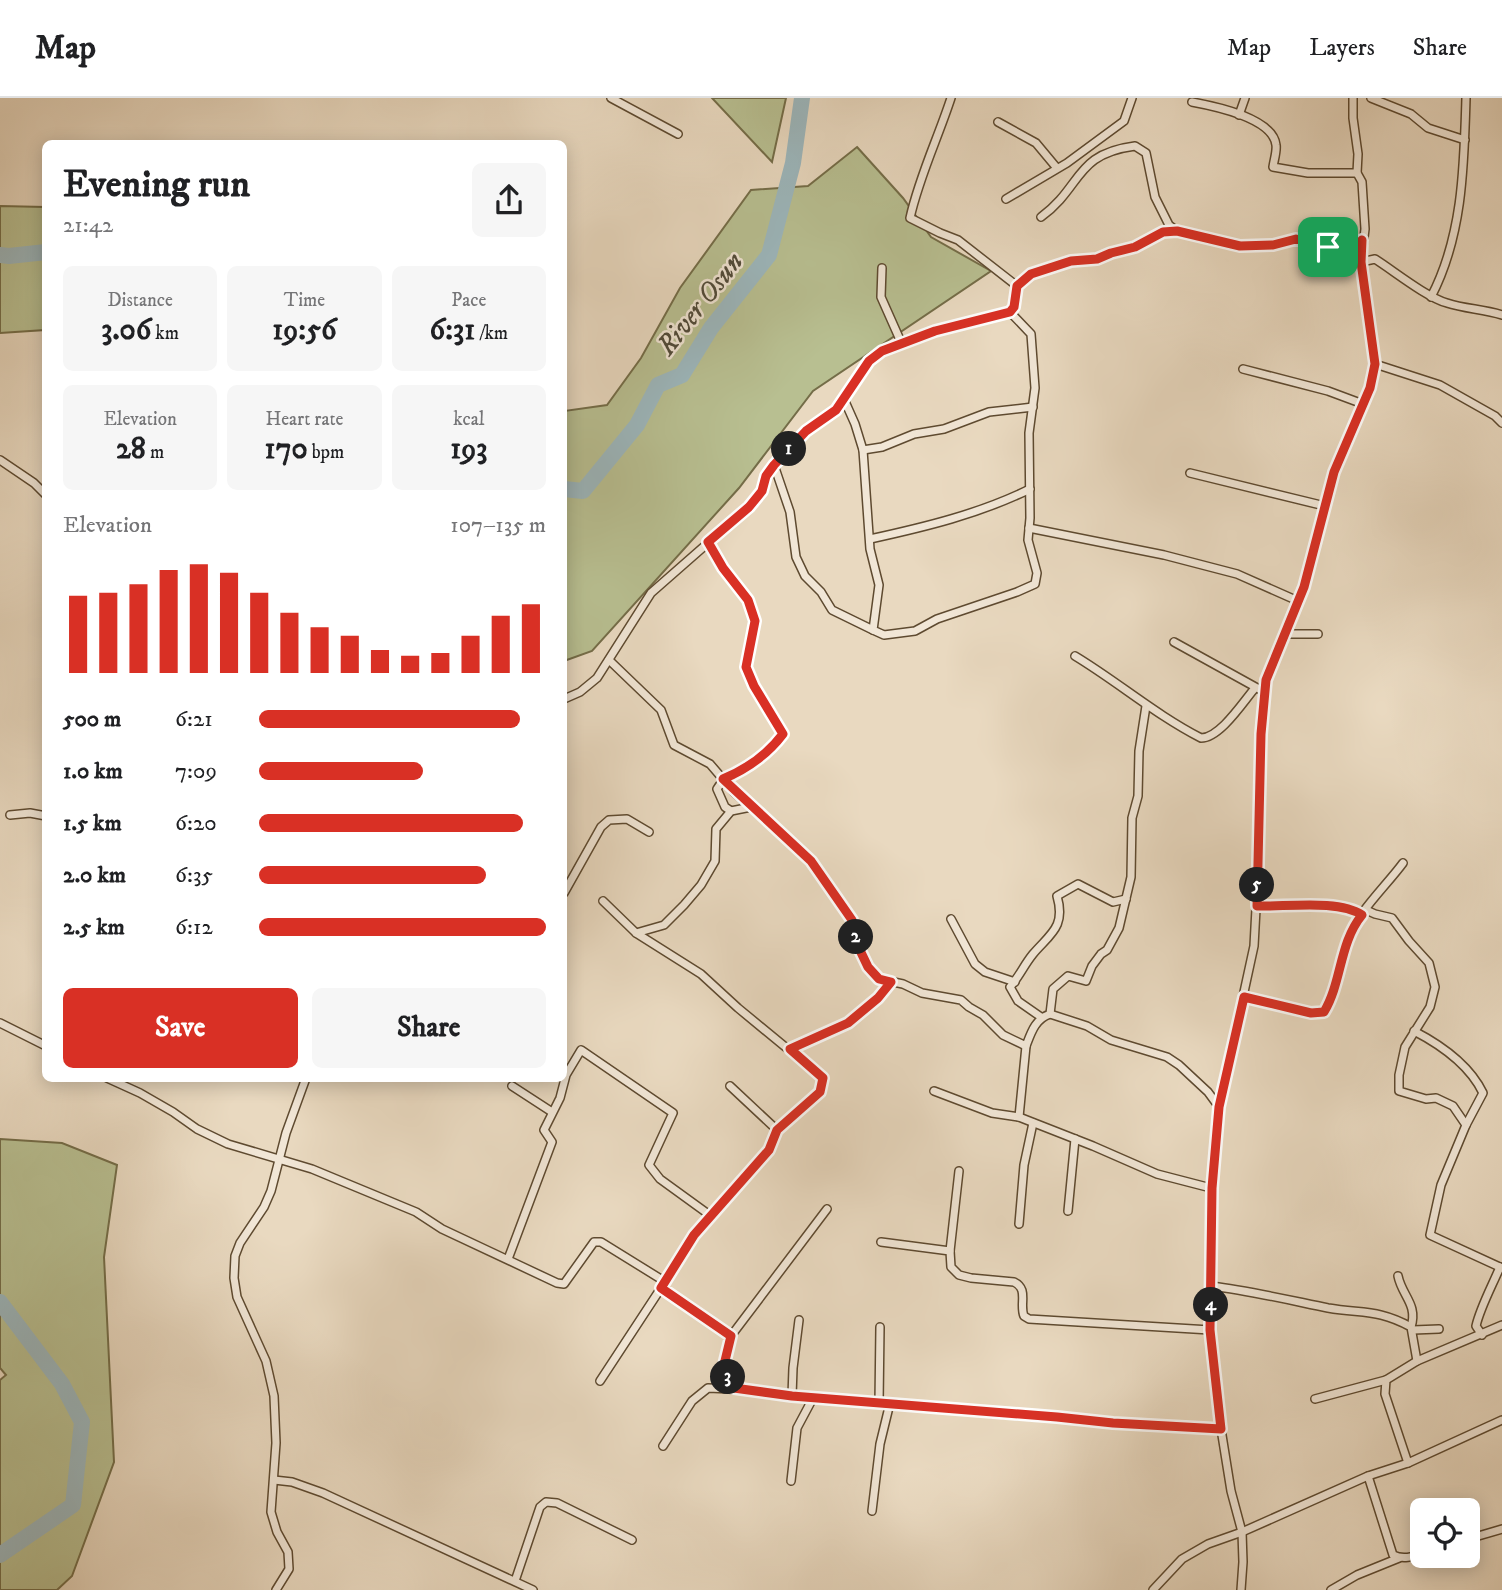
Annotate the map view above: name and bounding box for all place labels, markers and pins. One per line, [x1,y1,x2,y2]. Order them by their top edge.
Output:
pin [1298,217,1358,277]
pin: 1 [772,432,806,466]
pin: 5 [1240,868,1274,902]
pin: 2 [838,920,874,954]
pin: 4 [1194,1288,1228,1322]
pin: 3 [710,1360,746,1394]

